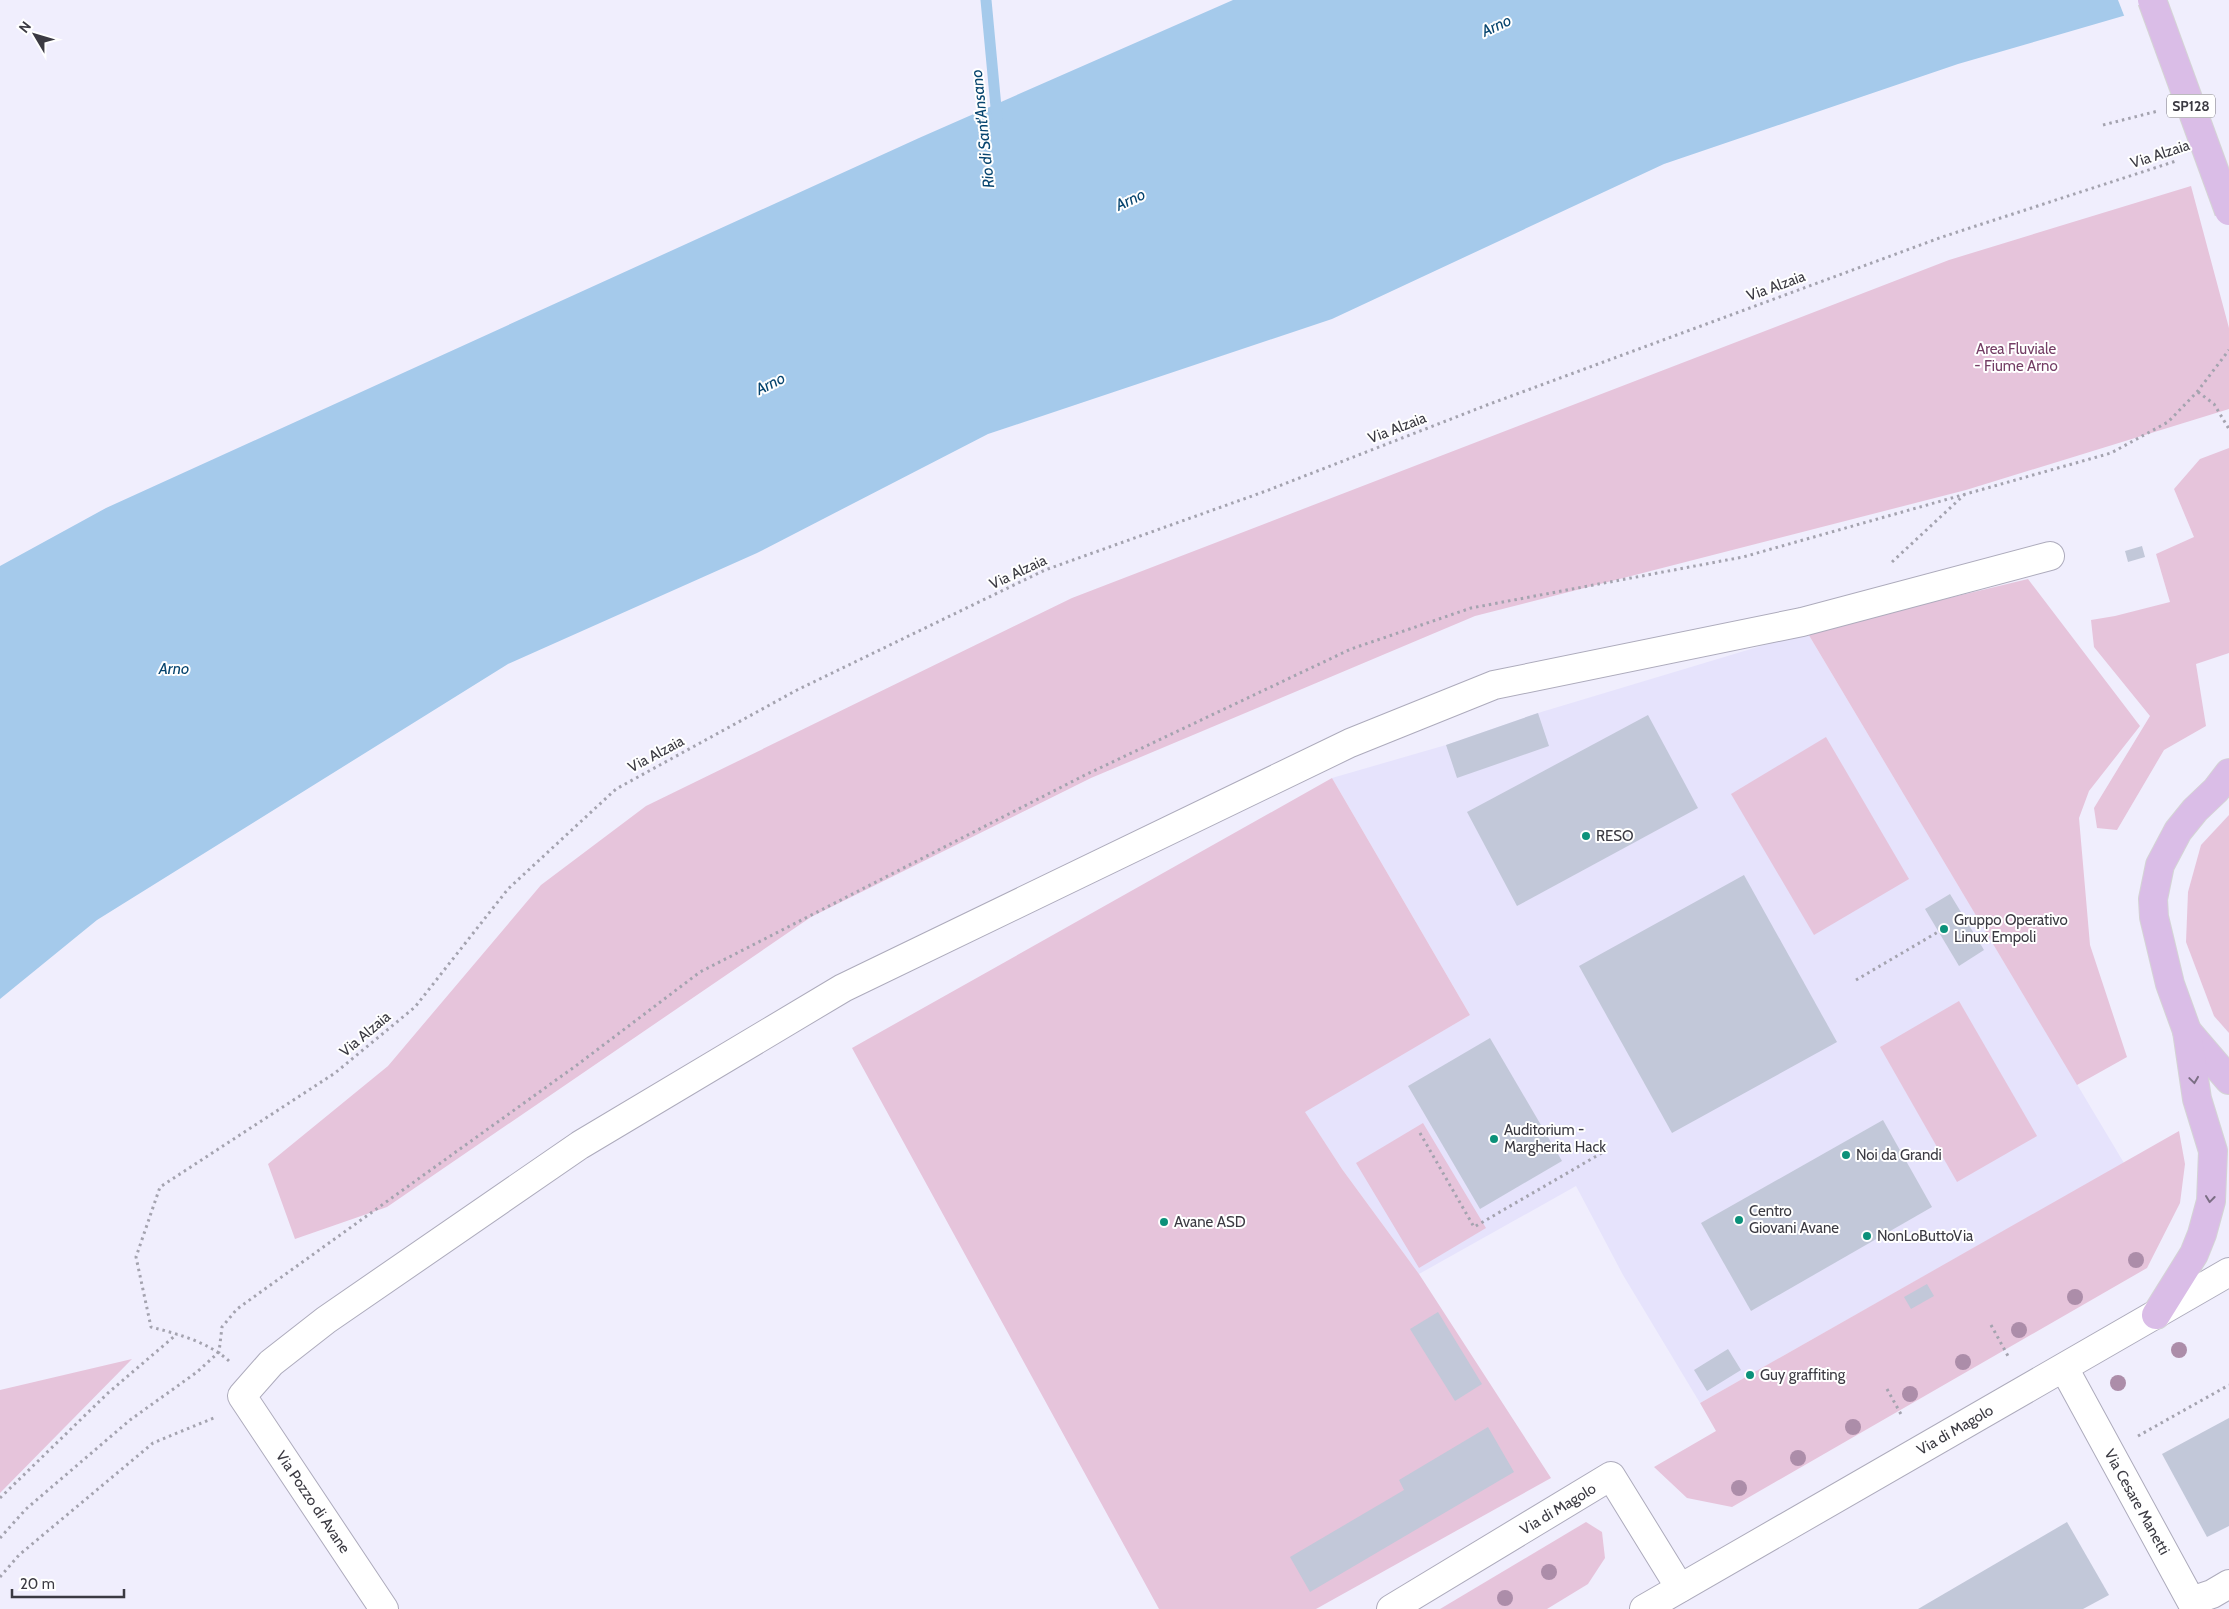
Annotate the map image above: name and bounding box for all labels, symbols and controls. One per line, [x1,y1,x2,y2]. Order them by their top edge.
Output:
north arrow [10,10,60,60]
water label: Arno [1477,10,1514,41]
text: N [15,18,35,36]
water label: Rio di Sant'Ansano [967,69,998,189]
road number: SP128 [2167,94,2215,118]
street label: Via Alzaia [2128,136,2192,172]
water label: Arno [1111,184,1148,215]
street label: Via Alzaia [1744,267,1808,305]
park label: Area Fluviale - Fiume Arno [1974,340,2058,375]
water label: Arno [751,368,788,399]
street label: Via Alzaia [1365,408,1429,447]
street label: Via Alzaia [987,551,1050,593]
water label: Arno [158,659,189,678]
street label: Via Alzaia [625,731,688,776]
place label: RESO [1596,827,1634,845]
marker: RESO [1580,830,1592,842]
place label: Gruppo Operativo Linux Empoli [1954,911,2068,946]
marker: Gruppo Operativo Linux Empoli [1938,923,1950,935]
street label: Via Alzaia [336,1007,395,1060]
one-way arrow [2188,1076,2199,1084]
place label: Auditorium - Margherita Hack [1504,1121,1606,1156]
marker: Auditorium - Margherita Hack [1488,1133,1500,1145]
place label: Noi da Grandi [1856,1146,1942,1164]
marker: Noi da Grandi [1840,1149,1852,1161]
one-way arrow [2205,1196,2216,1204]
place label: Centro Giovani Avane [1749,1202,1839,1237]
place label: Avane ASD [1174,1213,1246,1231]
marker: Centro Giovani Avane [1733,1214,1745,1226]
marker: Avane ASD [1158,1216,1170,1228]
place label: NonLoButtoVia [1877,1227,1974,1245]
marker: NonLoButtoVia [1861,1230,1873,1242]
place label: Guy graffiting [1760,1366,1846,1384]
marker: Guy graffiting [1744,1369,1756,1381]
street label: Via di Magolo [1914,1401,1996,1459]
street label: Via Cesare Manetti [2101,1446,2173,1558]
street label: Via Pozzo di Avane [272,1447,354,1557]
street label: Via di Magolo [1517,1479,1599,1539]
scale bar [12,1566,125,1598]
text: 20 m [20,1575,55,1593]

